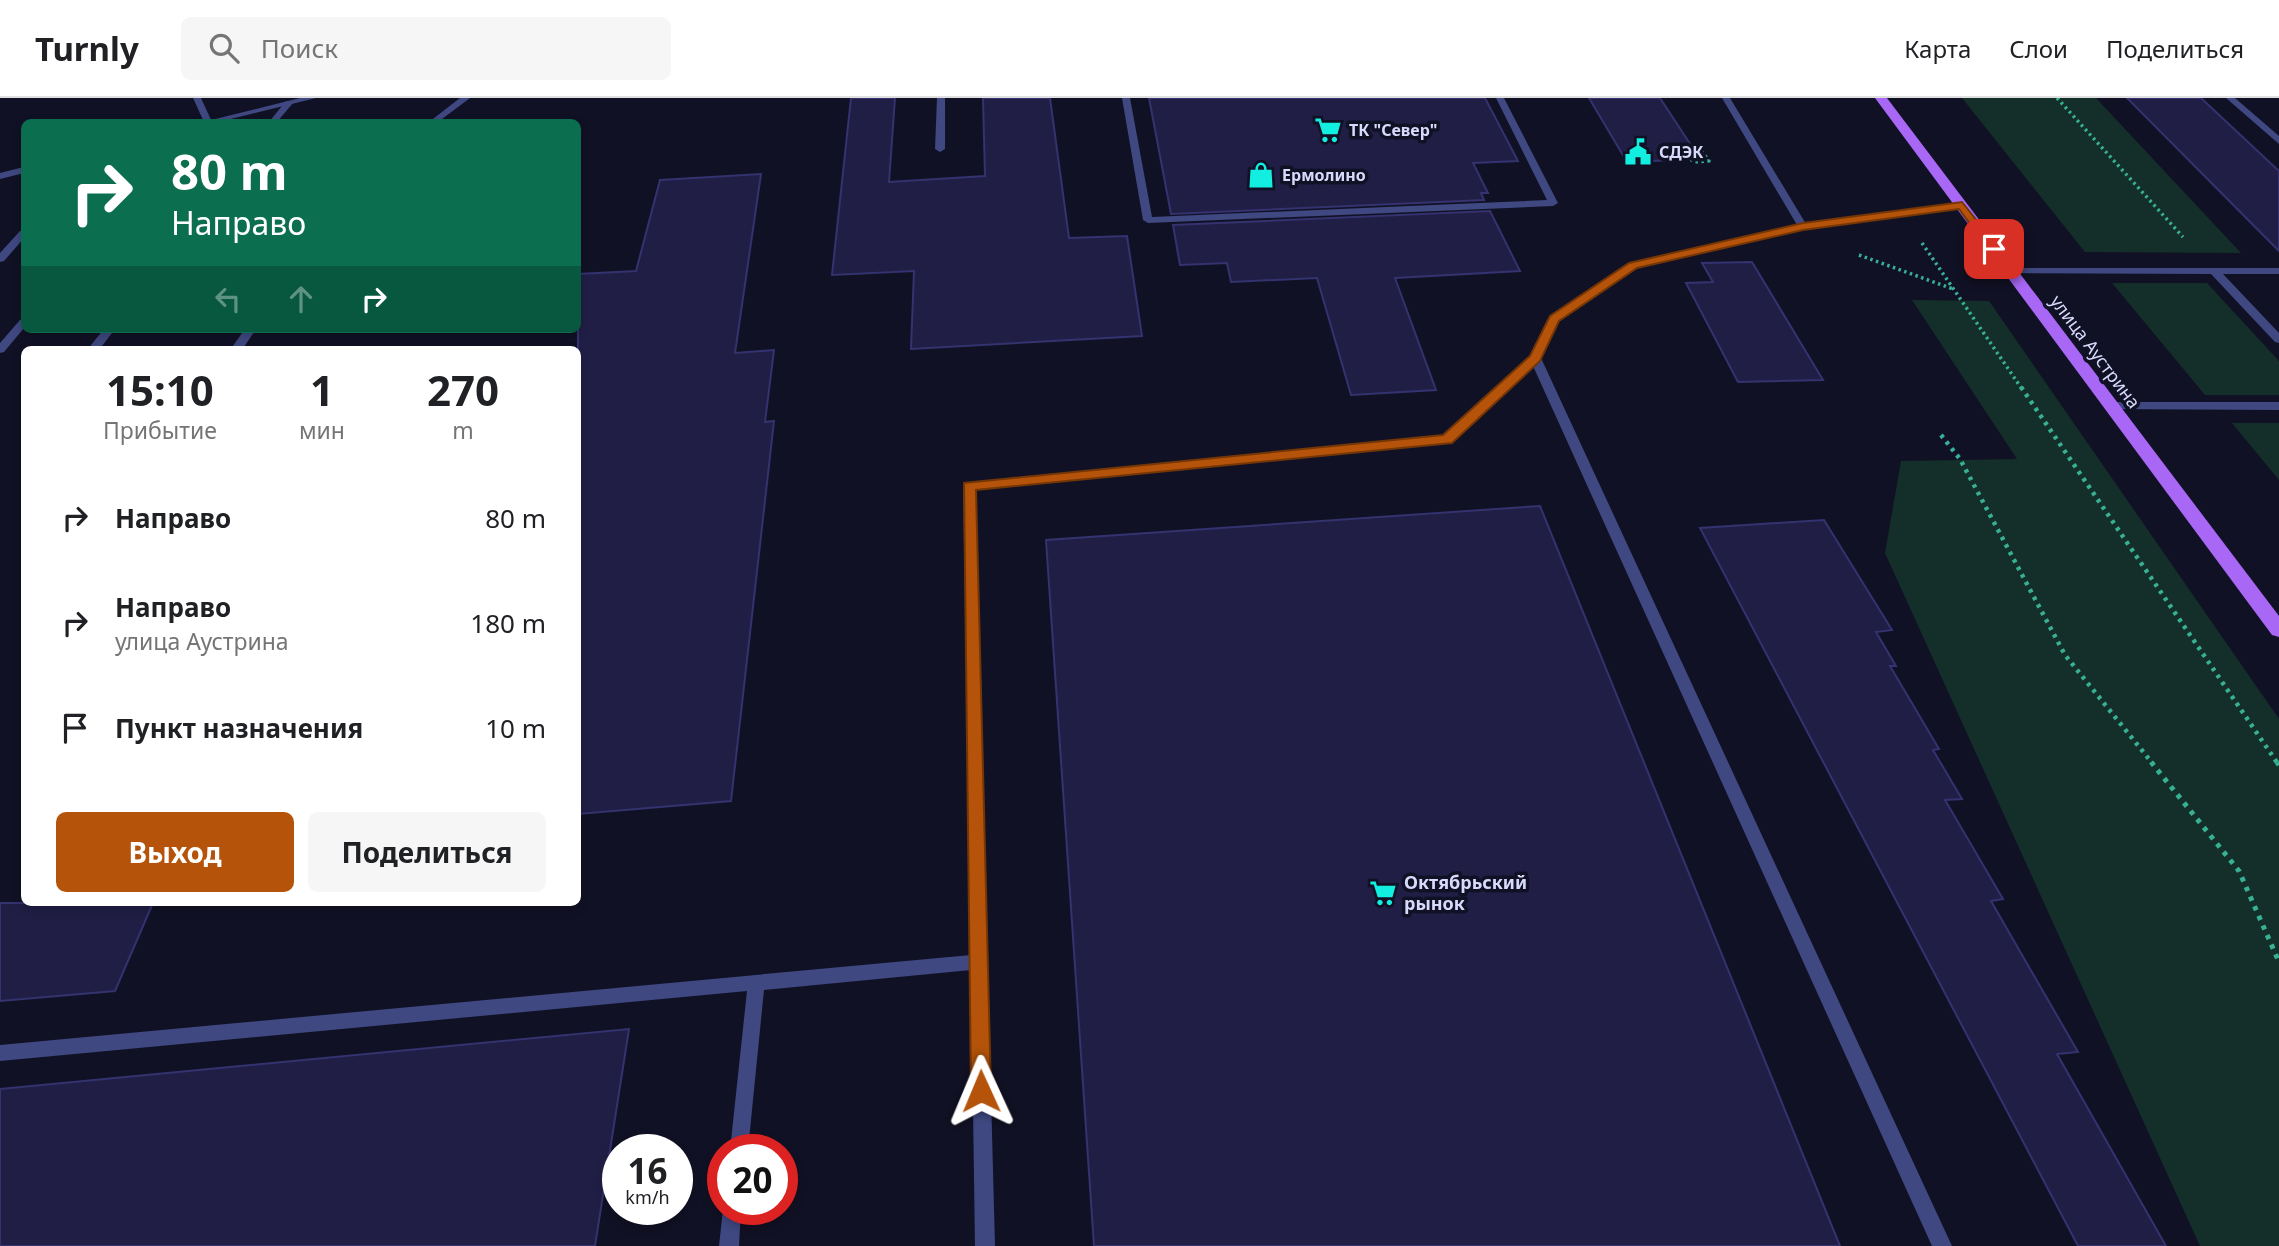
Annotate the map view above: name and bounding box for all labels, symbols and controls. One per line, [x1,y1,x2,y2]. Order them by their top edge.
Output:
search box [181,17,671,80]
text: Turnly [35,26,139,71]
icon: search [205,29,243,67]
text: Поиск [261,30,338,66]
text: Карта [1904,32,1971,65]
text: Слои [2009,32,2068,65]
text: Поделиться [2106,32,2244,65]
supermarket icon: ТК "Север" [1313,115,1343,145]
place label: ТК "Север" [1349,119,1437,141]
public building icon: СДЭК [1623,137,1653,167]
text: 80 m [171,138,288,204]
place label: СДЭК [1659,141,1704,163]
icon: right [56,147,147,238]
shop icon: Ермолино [1246,160,1276,190]
place label: Ермолино [1282,164,1366,186]
text: Направо [171,201,306,244]
pin [1964,219,2024,279]
icon: arrive [1975,230,2013,268]
icon: left [209,280,247,318]
icon: ahead [282,280,320,318]
icon: right [355,280,393,318]
street label: улица Аустрина [2045,290,2146,413]
text: 15:10 [106,361,214,418]
text: 1 [310,361,334,418]
text: 270 [427,361,499,418]
text: Прибытие [103,414,217,446]
text: мин [299,414,345,446]
text: m [452,414,474,446]
icon: right [56,499,94,537]
text: Направо [115,500,231,536]
text: 80 m [485,500,546,536]
text: Направо [115,589,231,625]
icon: right [56,604,94,642]
text: 180 m [470,605,546,641]
text: улица Аустрина [115,625,289,657]
icon: arrive [56,709,94,747]
text: Пункт назначения [115,710,363,746]
text: 10 m [485,710,546,746]
button: Выход [56,812,294,892]
button: Поделиться [308,812,546,892]
place label: Октябрьский рынок [1404,870,1527,915]
supermarket icon: Октябрьский рынок [1368,878,1398,908]
position arrow [944,1054,1018,1128]
speed limit sign: 20 [707,1134,798,1225]
text: 16 [627,1147,668,1194]
text: km/h [625,1185,670,1209]

